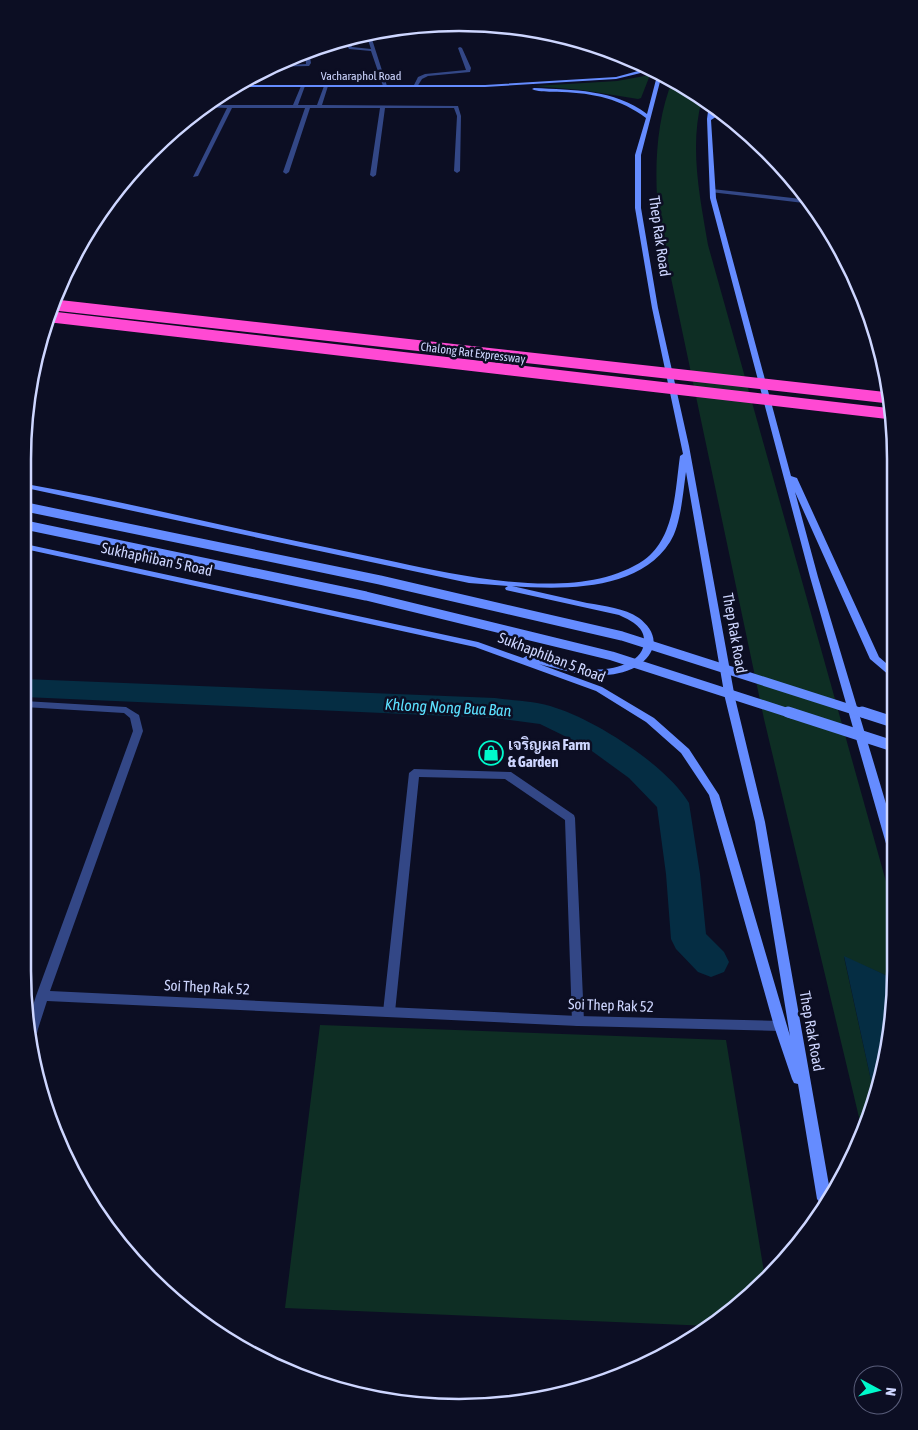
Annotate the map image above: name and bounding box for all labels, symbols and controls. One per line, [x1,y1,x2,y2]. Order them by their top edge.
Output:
street label: Vacharaphol Road [321,69,401,83]
street label: Thep Rak Road [646,195,674,277]
street label: Chalong Rat Expressway [420,340,526,366]
street label: Sukhaphiban 5 Road [100,539,214,579]
street label: Thep Rak Road [720,591,750,675]
street label: Sukhaphiban 5 Road [496,629,608,685]
water label: Khlong Nong Bua Ban [384,695,512,720]
place label: เจริญผล Farm & Garden [508,736,591,770]
shop icon: เจริญผล Farm & Garden [478,740,504,766]
street label: Soi Thep Rak 52 [164,976,250,998]
street label: Thep Rak Road [797,989,827,1073]
street label: Soi Thep Rak 52 [568,995,654,1015]
north arrow [853,1365,903,1415]
text: N [882,1387,899,1397]

